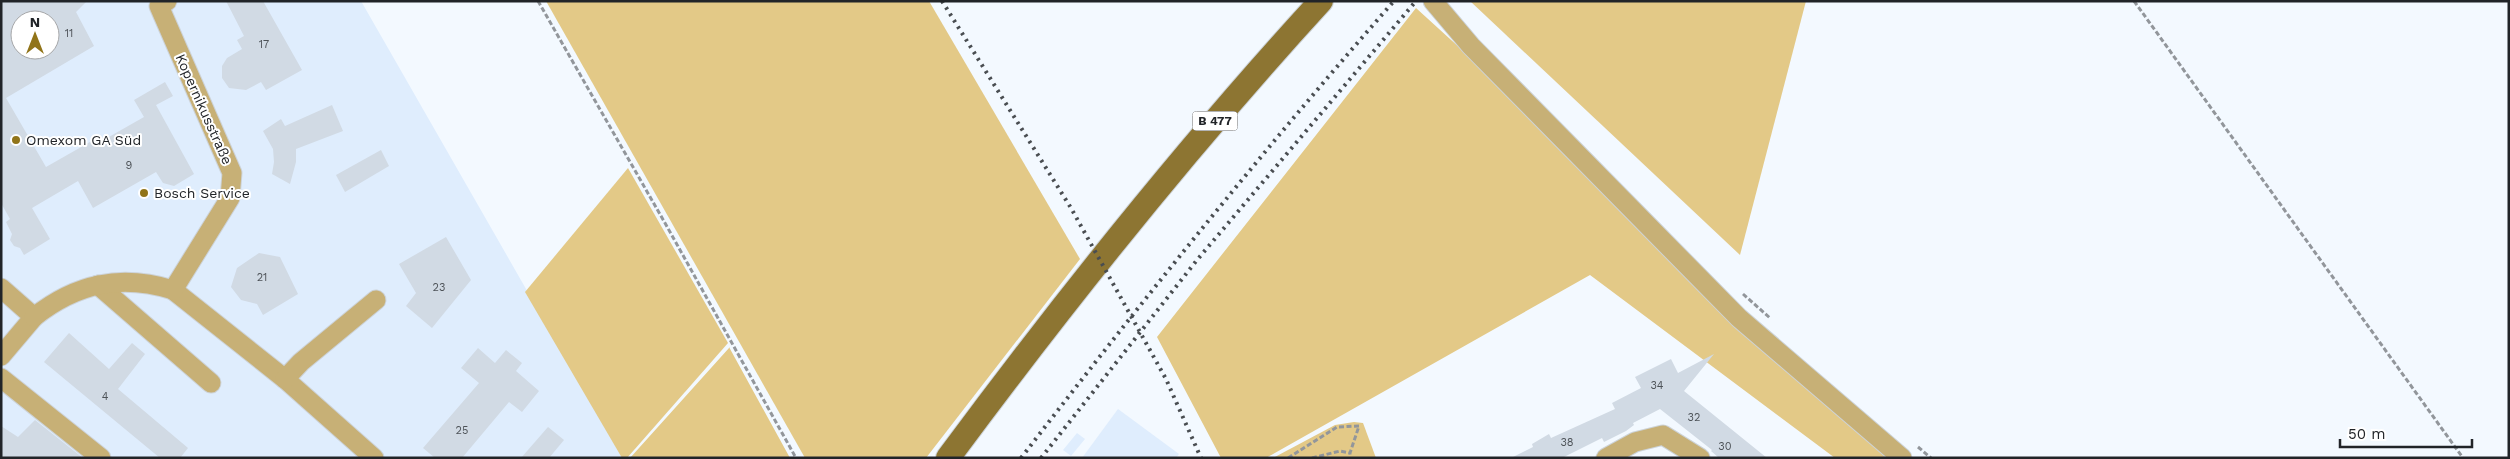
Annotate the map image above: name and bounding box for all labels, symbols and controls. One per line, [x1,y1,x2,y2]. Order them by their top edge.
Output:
north arrow [10,10,60,60]
text: N [30,14,40,30]
house number: 11 [65,27,73,40]
house number: 17 [259,38,269,51]
street label: Kopernikusstraße [172,51,236,167]
road number: B 477 [1192,112,1238,130]
place label: Omexom GA Süd [26,132,141,148]
marker: Omexom GA Süd [10,134,22,146]
house number: 9 [126,159,133,172]
place label: Bosch Service [154,185,250,201]
marker: Bosch Service [138,187,150,199]
house number: 21 [257,271,267,284]
house number: 23 [433,281,445,294]
house number: 34 [1650,379,1664,392]
house number: 4 [102,390,109,403]
house number: 32 [1688,411,1700,424]
scale bar [2340,416,2472,448]
house number: 25 [456,424,468,437]
text: 50 m [2348,425,2385,443]
house number: 38 [1560,436,1574,449]
house number: 30 [1718,440,1732,453]

